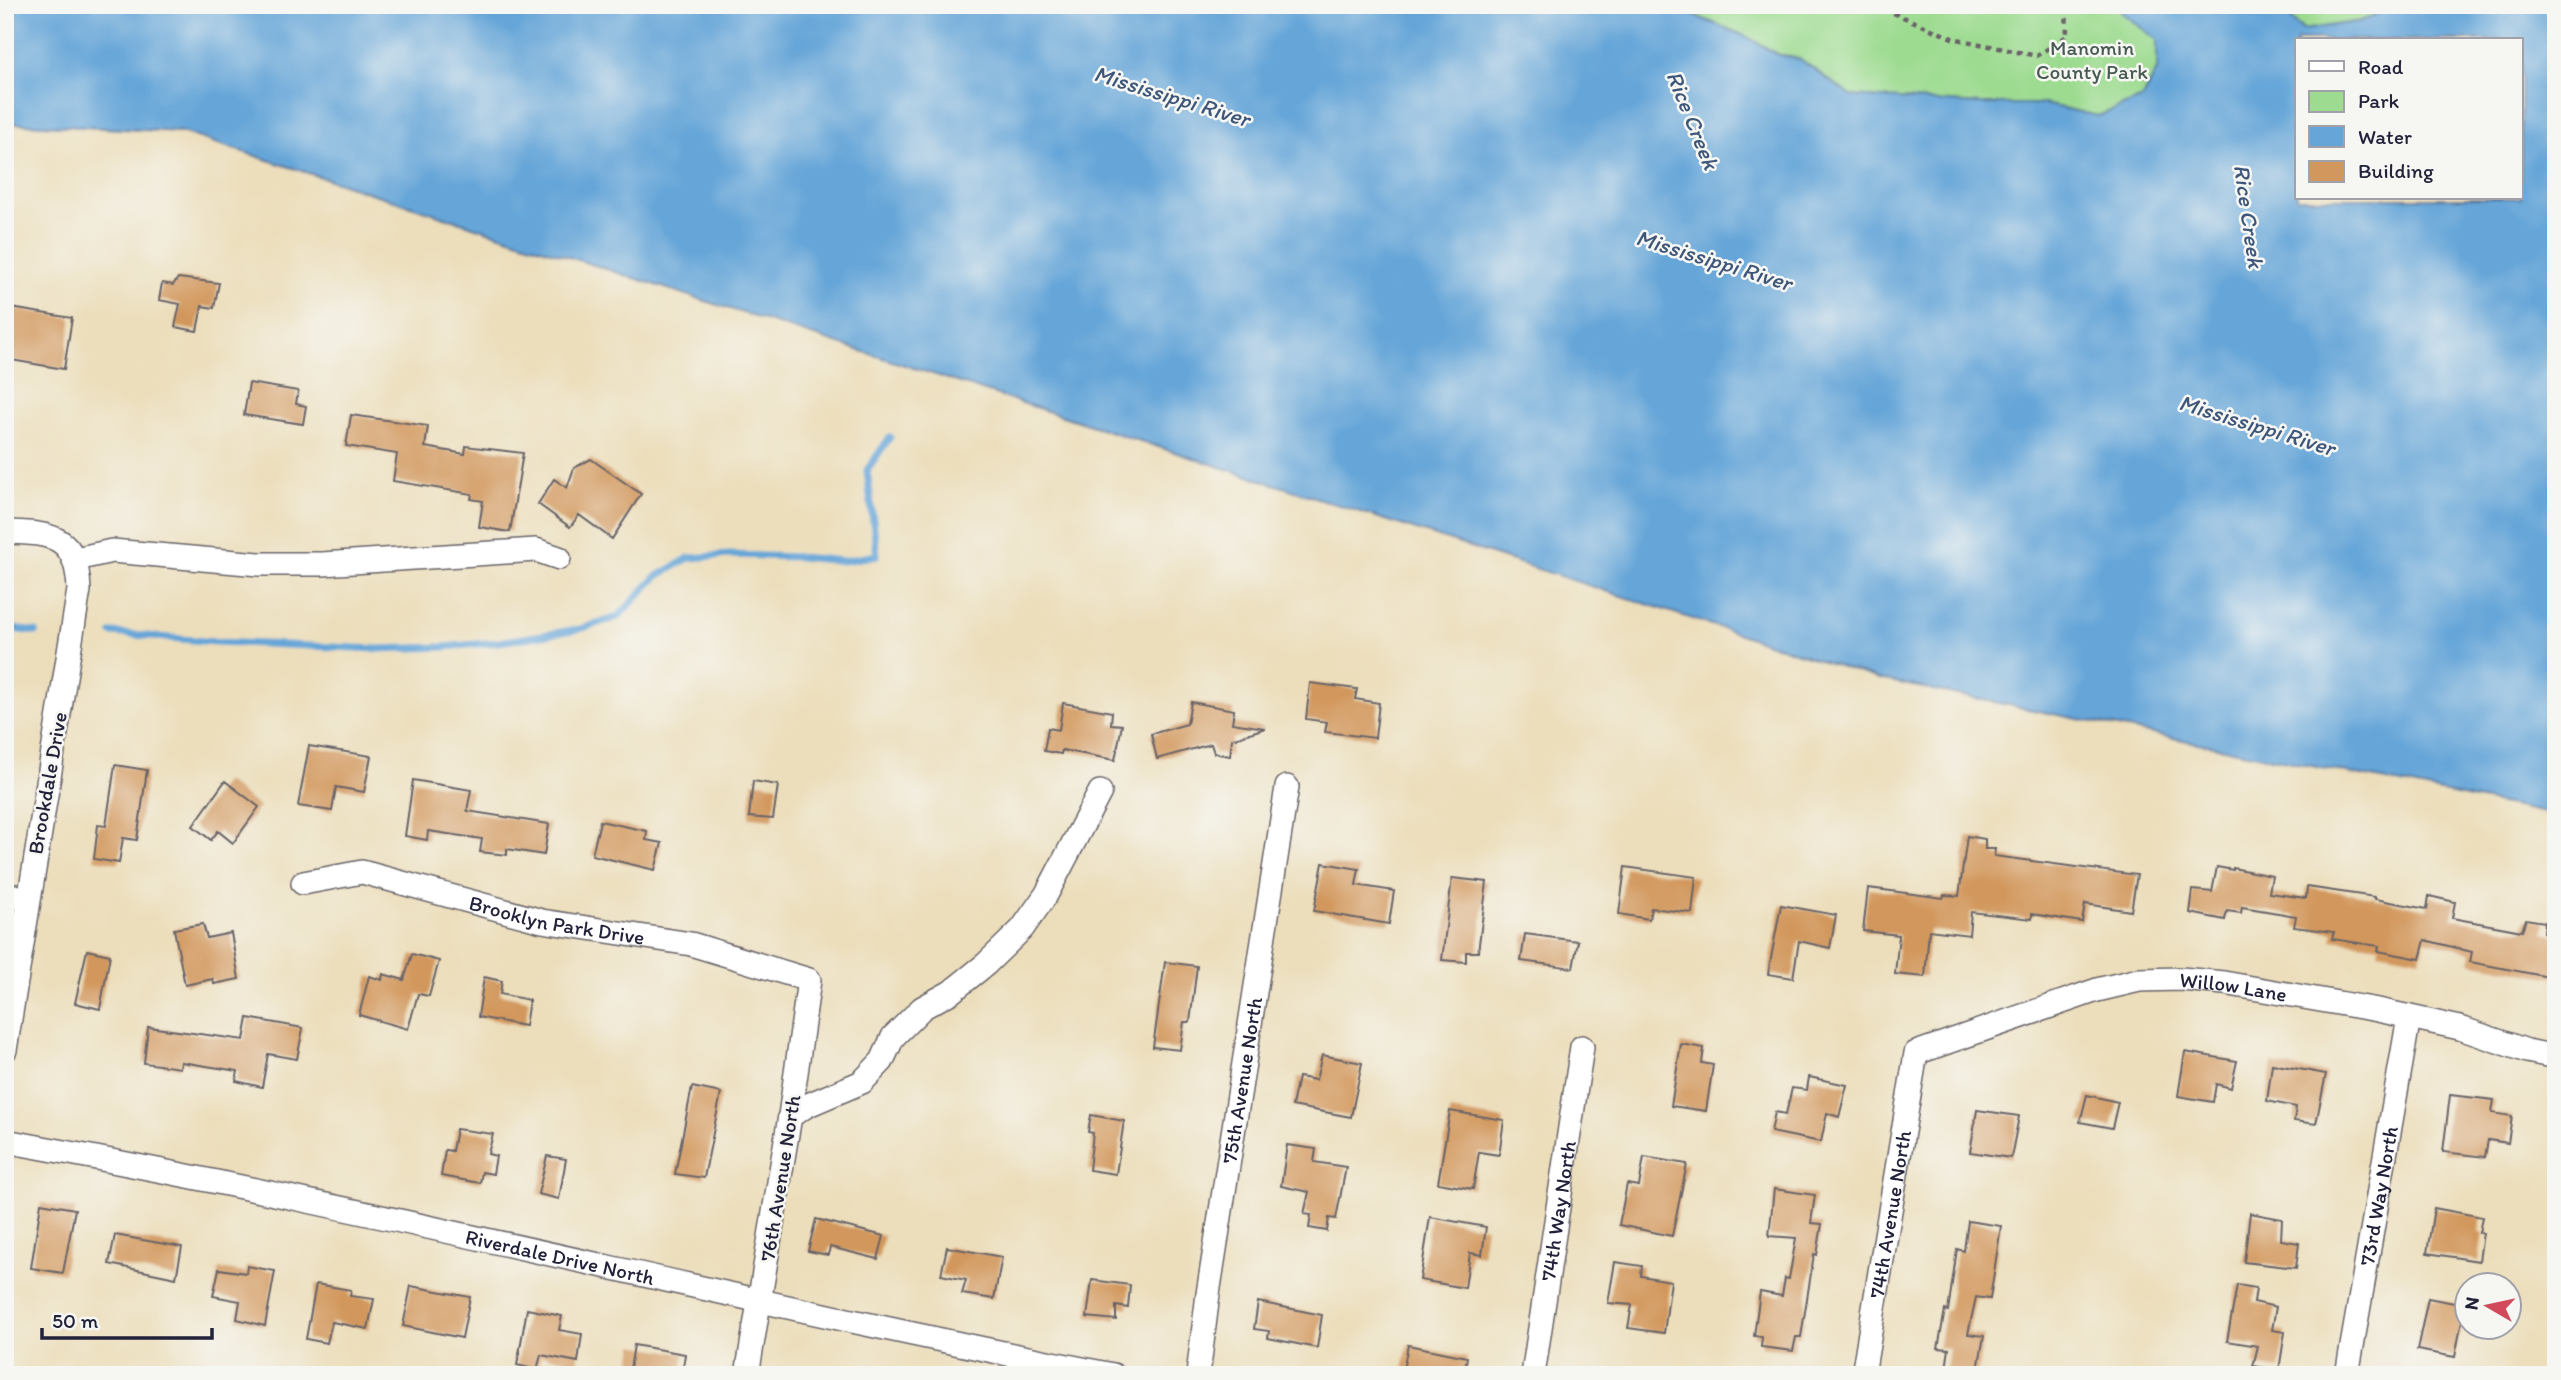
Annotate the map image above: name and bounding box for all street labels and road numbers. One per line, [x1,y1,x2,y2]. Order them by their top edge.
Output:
street label: Brookdale Drive [22,710,72,856]
street label: Brooklyn Park Drive [467,889,646,949]
street label: Willow Lane [2178,966,2289,1006]
street label: 75th Avenue North [1216,994,1267,1165]
street label: 76th Avenue North [754,1092,806,1263]
street label: 73rd Way North [2354,1124,2402,1267]
street label: 74th Avenue North [1863,1128,1916,1300]
street label: 74th Way North [1535,1139,1580,1283]
street label: Riverdale Drive North [463,1223,657,1290]

